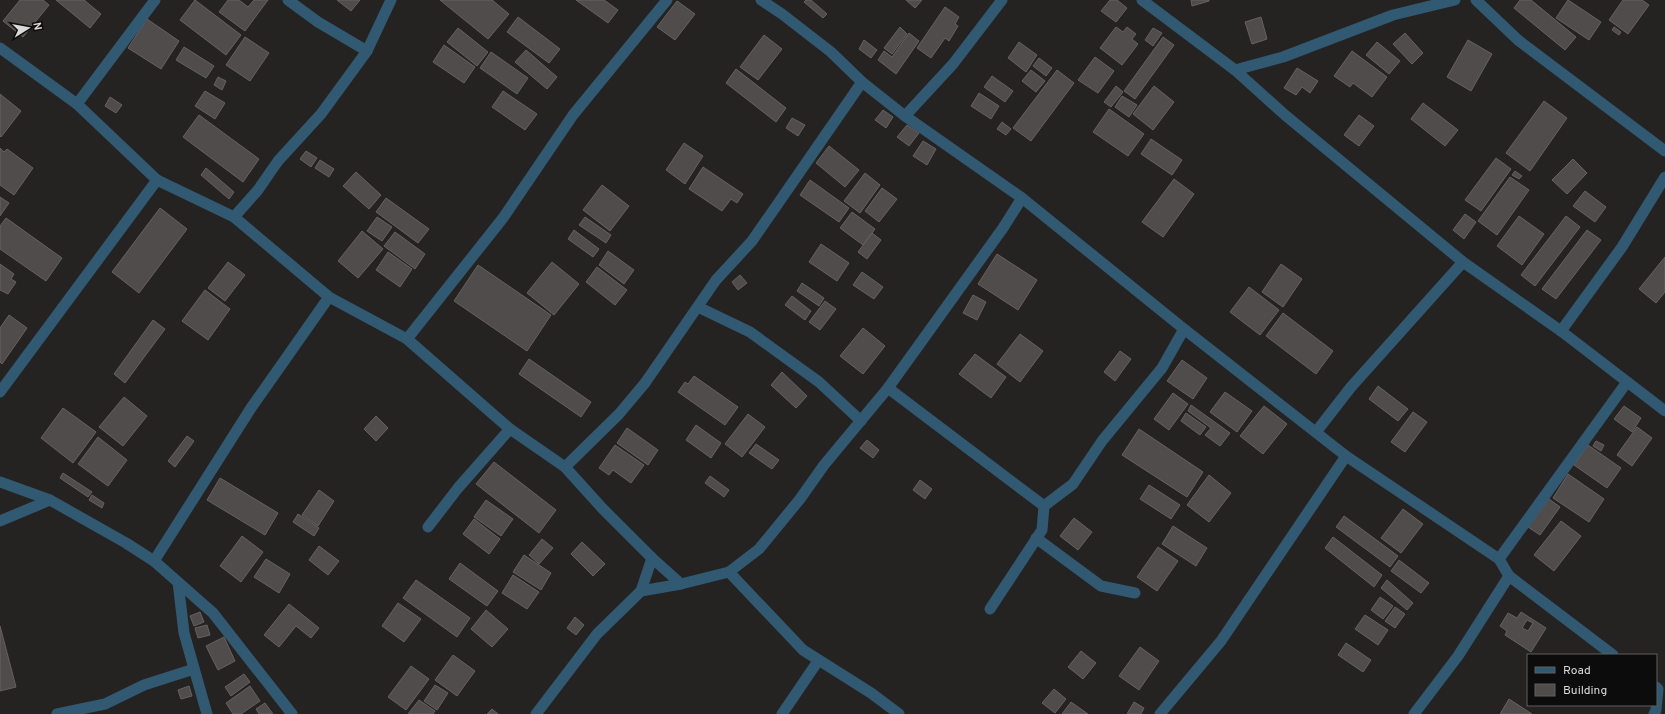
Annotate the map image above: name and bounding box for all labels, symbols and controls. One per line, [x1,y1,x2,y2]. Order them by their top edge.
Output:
north arrow [8,8,48,48]
text: N [29,21,44,31]
legend [1527,654,1657,706]
text: Road [1563,663,1591,679]
text: Building [1563,683,1607,699]

